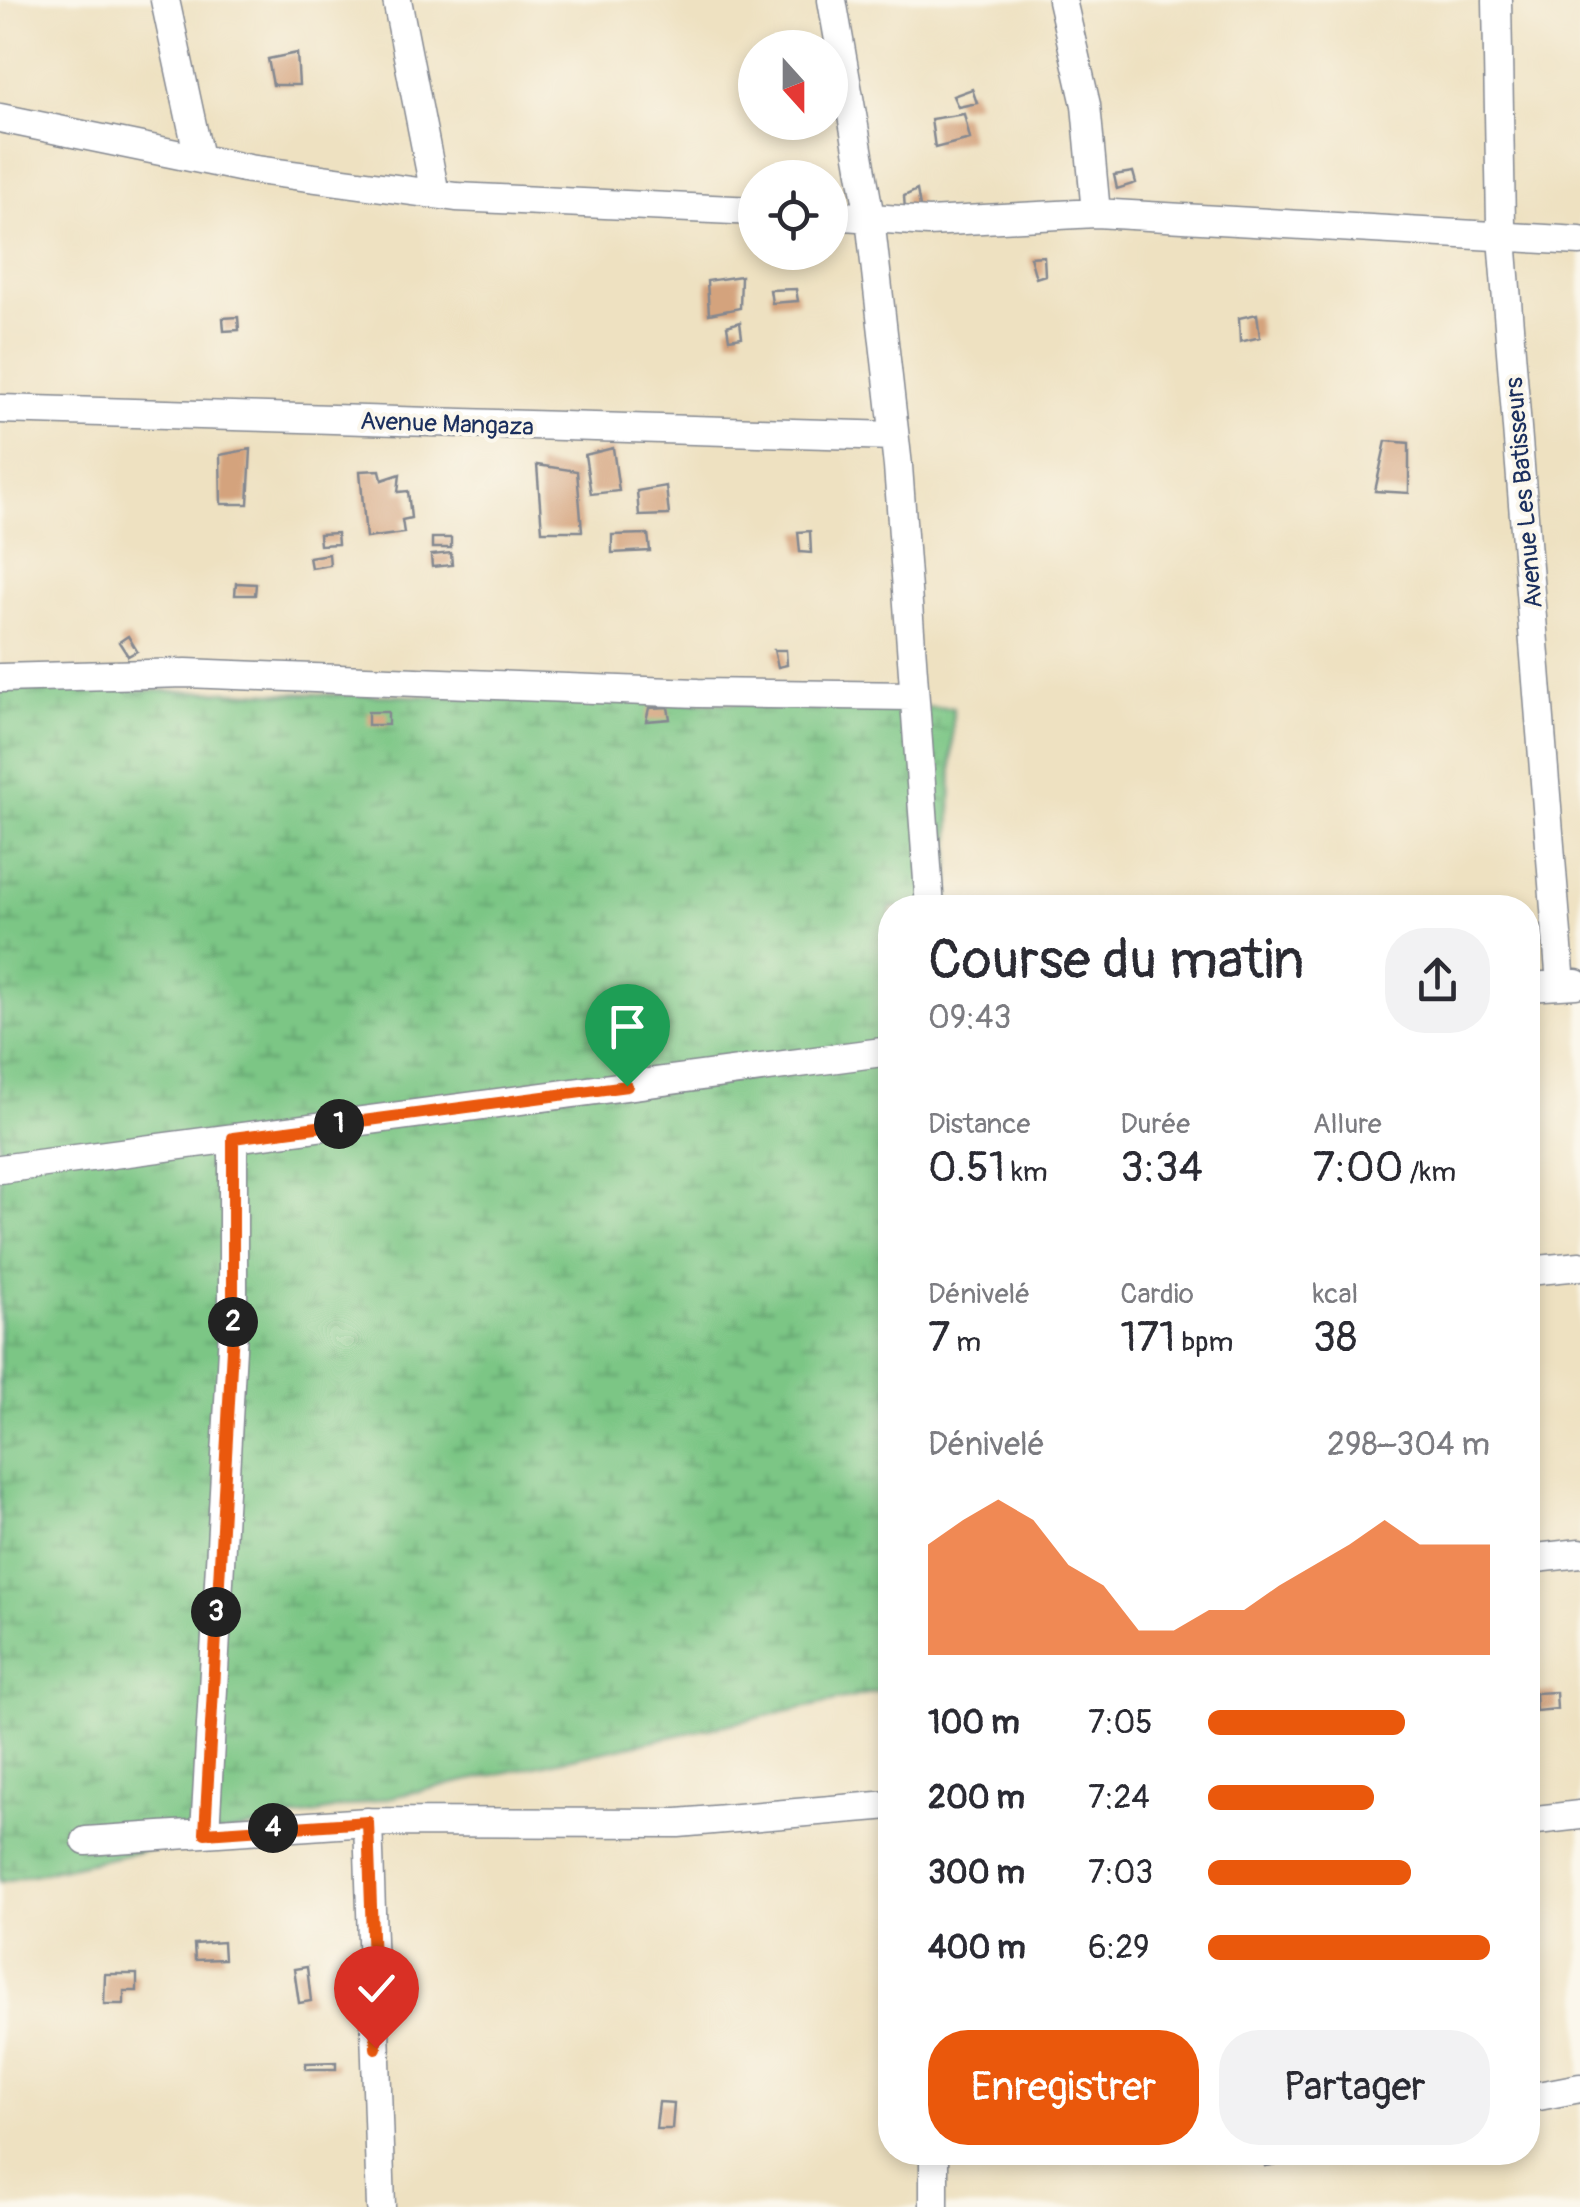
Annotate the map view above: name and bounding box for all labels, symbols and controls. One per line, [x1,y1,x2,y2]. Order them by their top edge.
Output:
north arrow [738,30,848,140]
map controls [738,30,848,270]
button: locate [738,160,848,270]
street label: Avenue Les Batisseurs [1499,376,1550,610]
street label: Avenue Mangaza [359,406,535,443]
text: Course du matin [928,926,1304,995]
button: share [1385,928,1490,1033]
pin [585,984,670,1087]
text: 09:43 [928,998,1011,1038]
icon: arrive [600,999,655,1054]
pin: 1 [314,1099,364,1149]
text: 1 [334,1106,344,1141]
text: Distance [928,1107,1030,1142]
text: Durée [1120,1107,1190,1142]
text: Allure [1313,1107,1381,1142]
text: 0.51 [928,1142,1005,1194]
text: 3:34 [1120,1142,1203,1194]
text: 7:00 [1313,1142,1403,1194]
text: km [1005,1155,1048,1190]
text: /km [1403,1155,1456,1190]
text: Dénivelé [928,1277,1030,1312]
text: Cardio [1120,1277,1194,1312]
text: kcal [1313,1277,1358,1312]
pin: 2 [208,1297,258,1347]
text: 2 [225,1304,241,1339]
text: 7 [928,1312,950,1364]
text: 171 [1120,1312,1175,1364]
text: 38 [1313,1312,1357,1364]
text: m [950,1325,981,1360]
text: bpm [1175,1325,1233,1360]
text: Dénivelé [928,1425,1045,1465]
text: 298–304 m [1327,1425,1490,1465]
pin: 3 [191,1587,241,1637]
text: 3 [208,1594,224,1629]
text: 100 m [928,1703,1020,1743]
text: 7:05 [1088,1703,1153,1743]
text: 200 m [928,1778,1025,1818]
text: 7:24 [1088,1778,1150,1818]
pin: 4 [248,1803,298,1853]
text: 4 [265,1810,281,1845]
text: 300 m [928,1853,1025,1893]
text: 7:03 [1088,1853,1153,1893]
text: 400 m [928,1928,1026,1968]
text: 6:29 [1088,1928,1150,1968]
pin [334,1946,419,2049]
icon: check [349,1961,404,2016]
button: Enregistrer [928,2030,1199,2145]
button: Partager [1219,2030,1490,2145]

